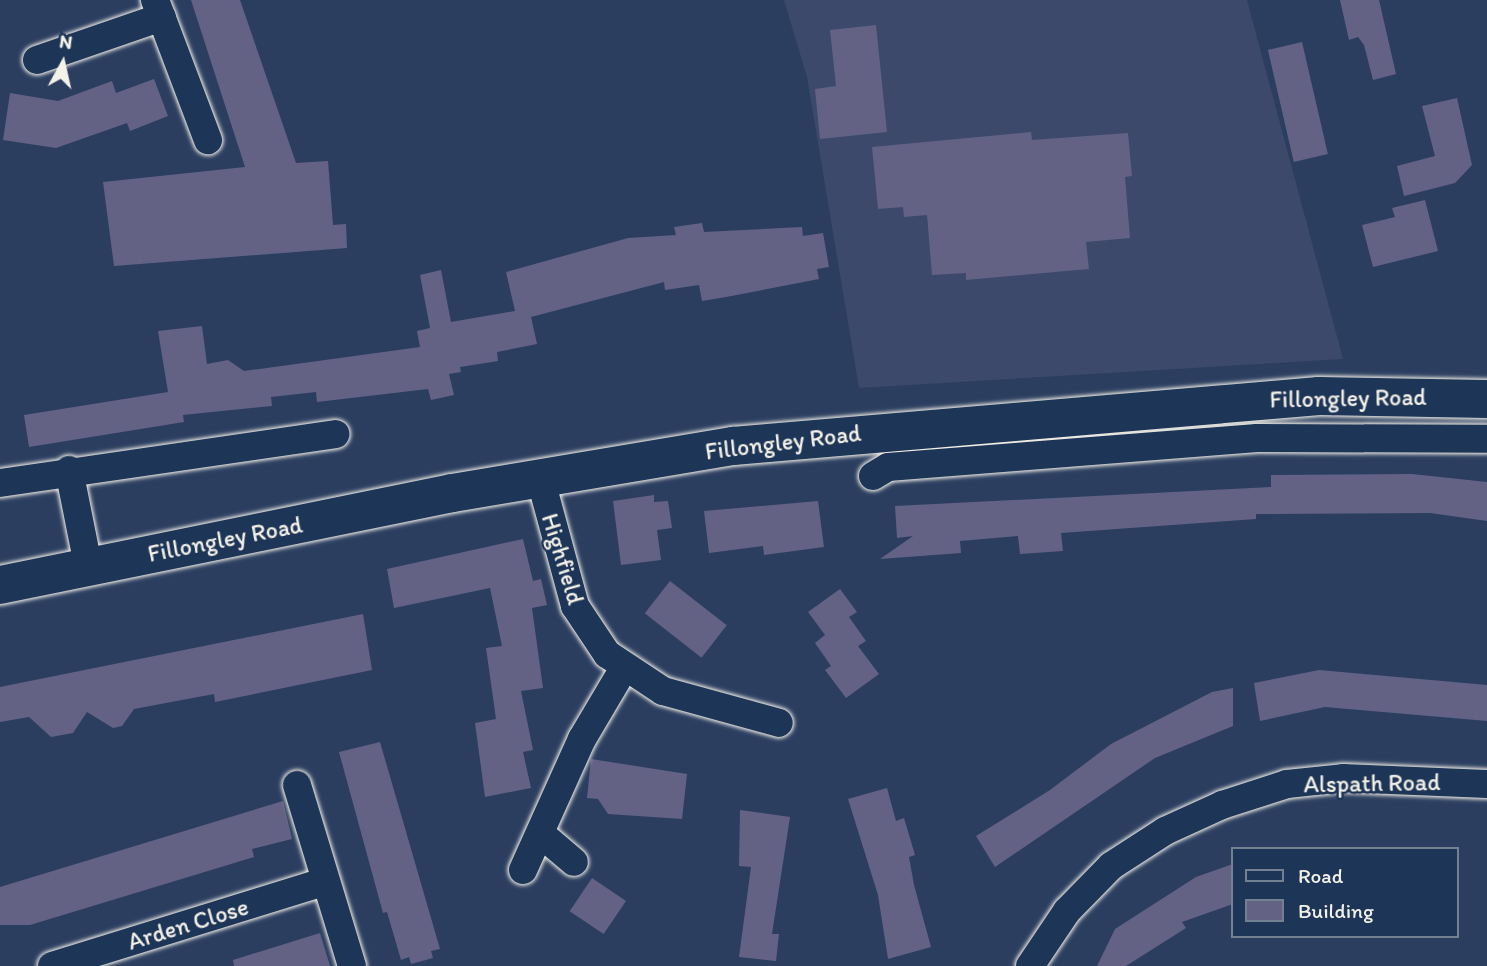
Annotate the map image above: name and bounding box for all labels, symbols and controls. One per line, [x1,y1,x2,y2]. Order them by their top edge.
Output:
north arrow [28,28,98,98]
text: N [58,29,74,54]
street label: Fillongley Road [1269,382,1427,414]
street label: Fillongley Road [703,418,863,466]
street label: Fillongley Road [145,510,305,568]
street label: Highfield [535,510,591,608]
street label: Alspath Road [1304,767,1440,799]
legend [1232,847,1459,938]
text: Road [1298,863,1343,888]
street label: Arden Close [124,892,252,956]
text: Building [1298,898,1374,923]

